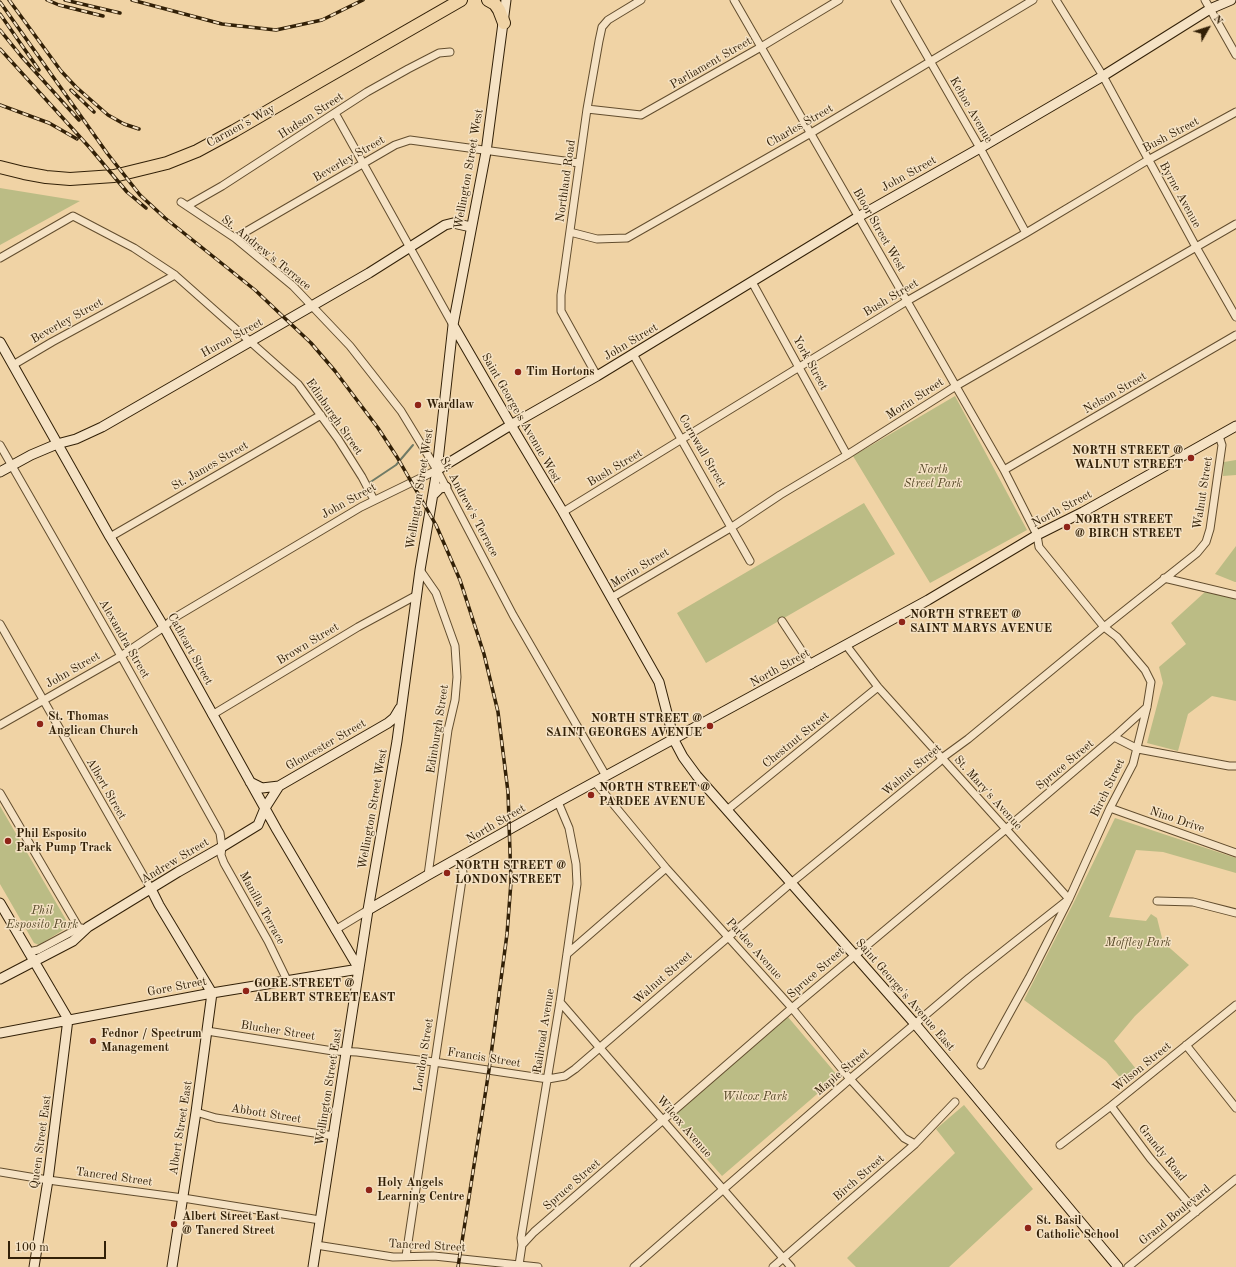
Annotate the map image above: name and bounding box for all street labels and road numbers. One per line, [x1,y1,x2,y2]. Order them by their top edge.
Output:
street label: Parliament Street [668,34,754,92]
street label: Kehoe Avenue [946,74,996,146]
street label: Hudson Street [276,90,346,142]
street label: Carmen's Way [204,101,278,151]
street label: Charles Street [764,101,836,151]
street label: Wellington Street West [451,108,487,230]
street label: Bush Street [1140,114,1202,156]
street label: Beverley Street [311,133,387,185]
street label: Northland Road [553,139,579,223]
street label: John Street [879,153,939,195]
street label: Byrne Avenue [1156,160,1204,230]
street label: Bloor Street West [849,186,909,274]
street label: St. Andrew's Terrace [218,212,314,294]
street label: Bush Street [861,276,921,320]
street label: Beverley Street [28,295,106,347]
street label: Huron Street [199,315,265,361]
street label: John Street [601,320,661,364]
street label: York Street [789,333,831,393]
street label: Saint George's Avenue West [478,351,564,485]
street label: Nelson Street [1081,369,1149,417]
street label: Morin Street [883,375,947,423]
street label: Edinburgh Street [302,376,366,458]
street label: Cornwall Street [675,412,729,490]
street label: Wellington Street West [403,428,437,550]
street label: St. James Street [169,438,251,494]
street label: Bush Street [585,446,645,490]
street label: St. Andrew's Terrace [437,454,501,560]
street label: Walnut Street [1190,456,1216,530]
street label: John Street [319,480,379,522]
street label: North Street [1029,487,1095,531]
street label: Morin Street [608,545,672,591]
street label: Alexandra Street [96,597,152,681]
street label: Cathcart Street [164,610,216,688]
street label: Brown Street [274,620,342,668]
street label: North Street [748,646,812,690]
street label: John Street [43,649,103,691]
street label: Edinburgh Street [424,683,452,775]
street label: Chestnut Street [760,709,832,771]
street label: Gloucester Street [283,716,369,774]
street label: Spruce Street [1033,737,1097,793]
street label: Walnut Street [879,741,945,799]
street label: Wellington Street West [355,748,391,870]
street label: St. Mary's Avenue [951,753,1025,833]
street label: Albert Street [83,756,129,822]
street label: Birch Street [1088,756,1128,820]
street label: North Street [464,801,528,847]
street label: Nino Drive [1148,804,1206,836]
street label: Andrew Street [138,835,212,887]
street label: Manilla Terrace [236,869,288,947]
street label: Pardee Avenue [723,915,785,983]
street label: Saint George's Avenue East [852,936,958,1054]
street label: Spruce Street [785,944,847,1002]
street label: Walnut Street [631,949,695,1007]
street label: Gore Street [146,974,208,1000]
street label: Railroad Avenue [530,988,558,1074]
street label: London Street [411,1017,437,1093]
street label: Blucher Street [240,1018,316,1044]
street label: Wellington Street East [313,1027,345,1147]
street label: Wilson Street [1110,1039,1174,1095]
street label: Francis Street [446,1045,522,1071]
street label: Maple Street [812,1045,872,1099]
street label: Albert Street East [166,1080,196,1176]
street label: Wilcox Avenue [653,1093,715,1161]
street label: Queen Street East [27,1094,55,1190]
street label: Abbott Street [230,1101,302,1127]
street label: Grandy Road [1135,1122,1189,1184]
street label: Birch Street [830,1152,888,1204]
street label: Spruce Street [541,1156,603,1214]
street label: Tancred Street [75,1164,153,1190]
street label: Grand Boulevard [1136,1182,1214,1248]
street label: Tancred Street [388,1237,466,1255]

